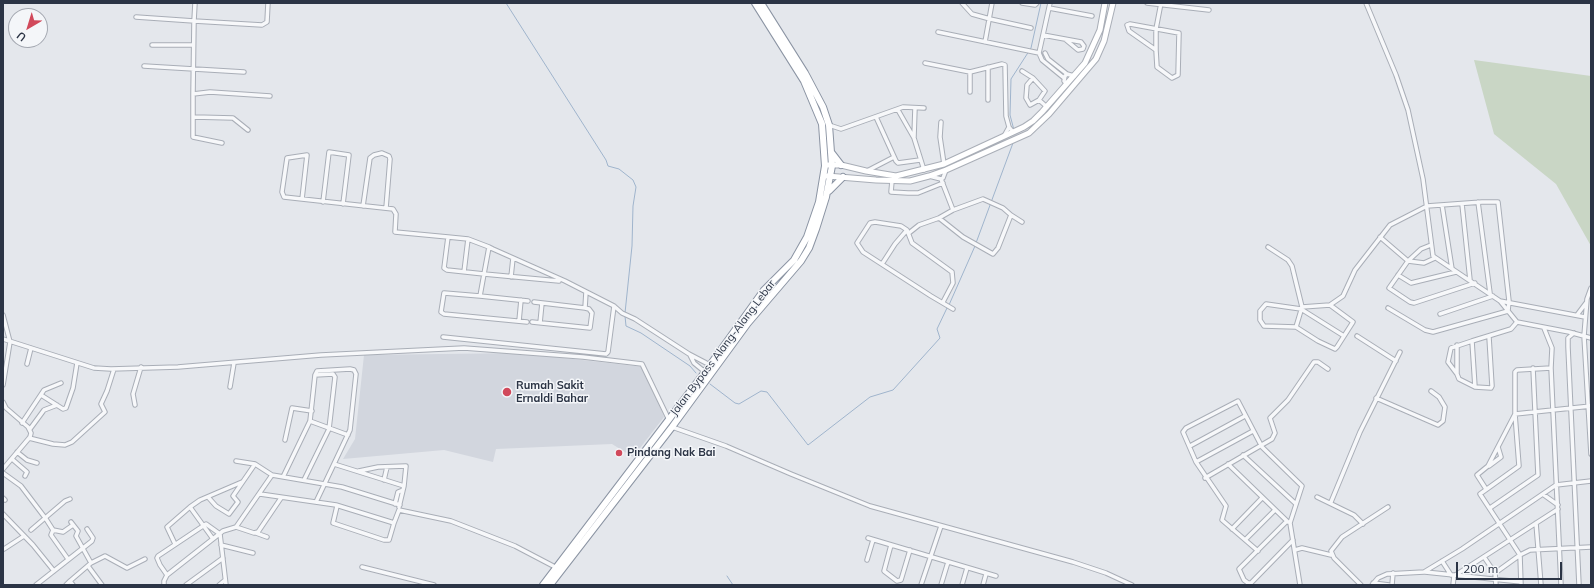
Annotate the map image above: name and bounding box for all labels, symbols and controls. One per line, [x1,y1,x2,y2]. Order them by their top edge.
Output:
north arrow [8,8,48,48]
text: U [14,29,29,45]
street label: Jalan Bypass Alang-Alang Lebar [668,278,778,418]
place label: Rumah Sakit Ernaldi Bahar [516,379,588,405]
marker: Rumah Sakit Ernaldi Bahar [501,386,513,398]
place label: Pindang Nak Bai [627,446,715,460]
marker: Pindang Nak Bai [614,448,624,458]
scale bar [1458,554,1564,580]
text: 200 m [1463,561,1498,576]

